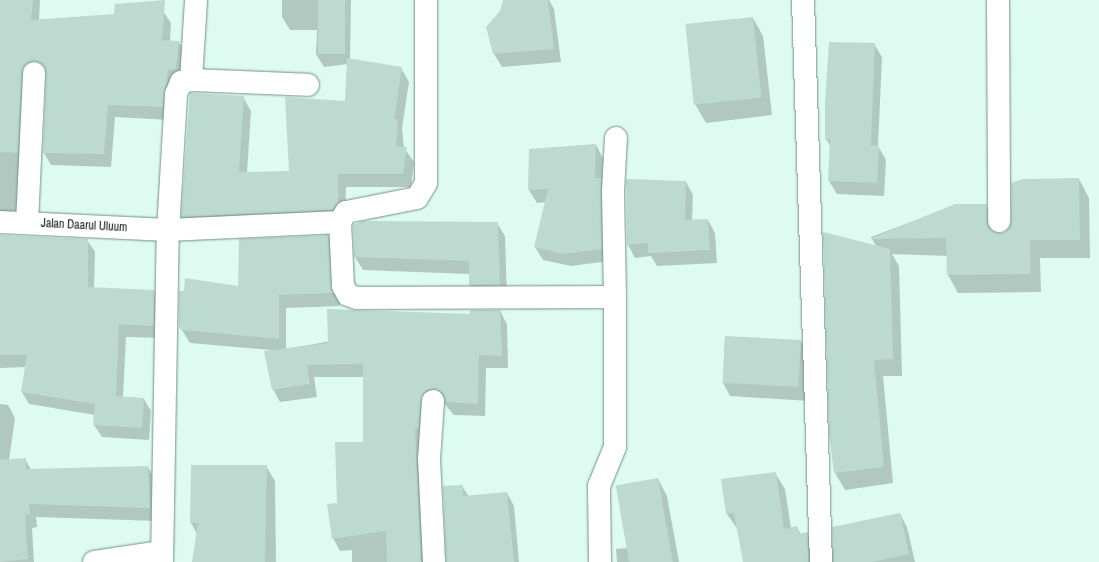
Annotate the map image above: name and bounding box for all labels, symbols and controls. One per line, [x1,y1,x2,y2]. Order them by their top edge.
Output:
street label: Jalan Daarul Uluum [40,217,128,235]

